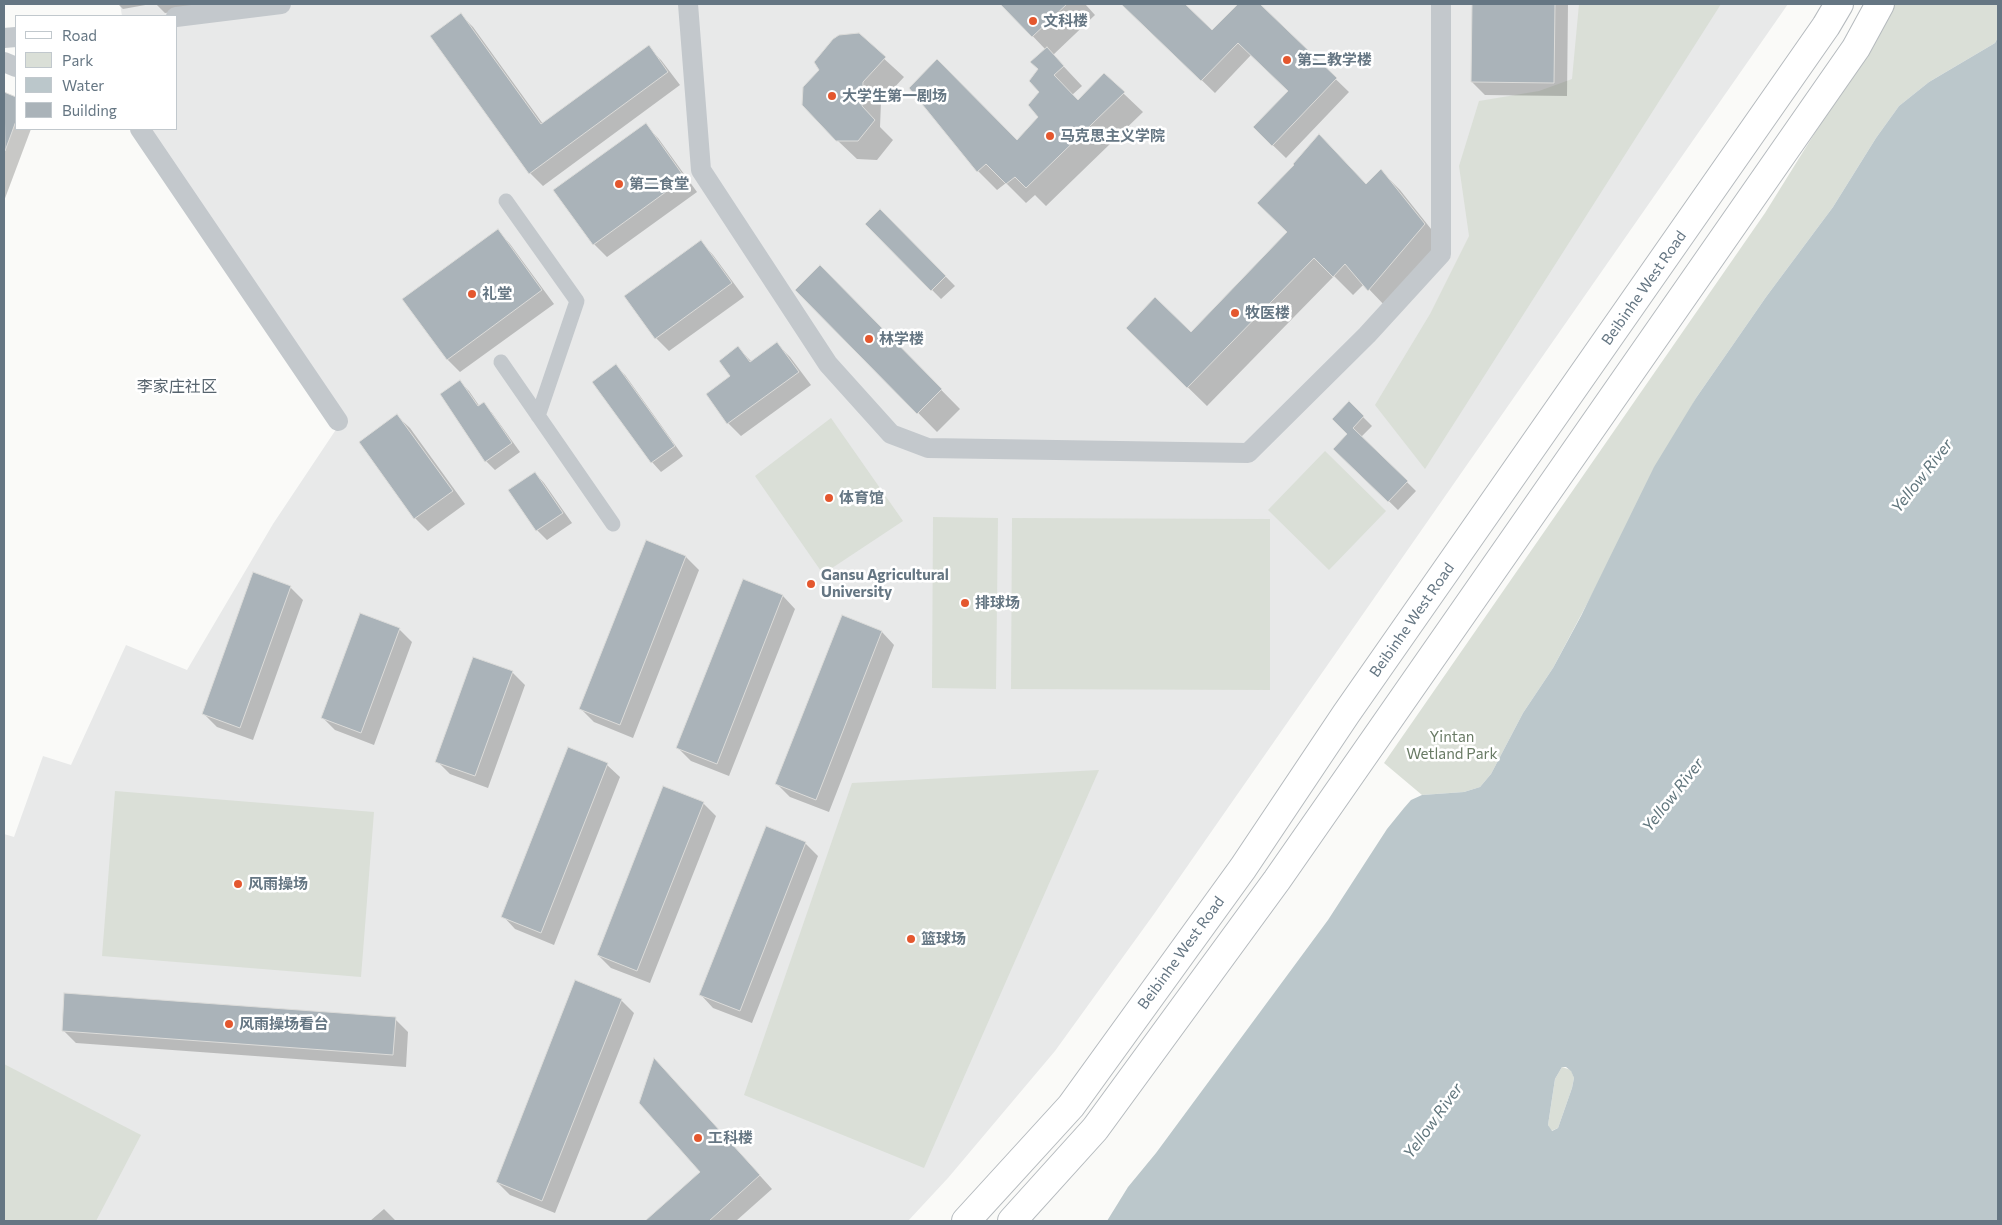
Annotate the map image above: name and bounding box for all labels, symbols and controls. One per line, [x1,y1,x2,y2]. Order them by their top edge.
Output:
place label: 文科楼 [1043,12,1088,30]
legend [15,15,178,130]
marker: 文科楼 [1027,15,1039,27]
text: Road [62,26,97,44]
text: Park [62,51,93,69]
place label: 第二教学楼 [1297,51,1372,69]
marker: 第二教学楼 [1281,54,1293,66]
text: Water [62,76,104,94]
place label: 大学生第一剧场 [842,87,947,105]
marker: 大学生第一剧场 [826,90,838,102]
text: Building [62,101,117,119]
place label: 马克思主义学院 [1060,127,1165,145]
marker: 马克思主义学院 [1044,130,1056,142]
place label: 第二食堂 [629,175,689,193]
marker: 第二食堂 [613,178,625,190]
street label: Beibinhe West Road [1598,227,1690,349]
place label: 礼堂 [482,285,512,303]
marker: 礼堂 [466,288,478,300]
place label: 牧医楼 [1245,304,1290,322]
marker: 牧医楼 [1229,307,1241,319]
place label: 林学楼 [879,330,924,348]
marker: 林学楼 [863,333,875,345]
district label: 李家庄社区 [137,377,217,397]
water label: Yellow River [1887,435,1957,517]
place label: 体育馆 [839,489,884,507]
marker: 体育馆 [823,492,835,504]
street label: Beibinhe West Road [1366,559,1458,681]
place label: Gansu Agricultural University [821,566,949,601]
marker: Gansu Agricultural University [805,578,817,590]
place label: 排球场 [975,594,1020,612]
marker: 排球场 [959,597,971,609]
park label: Yintan Wetland Park [1406,728,1498,763]
water label: Yellow River [1638,754,1708,836]
place label: 风雨操场 [248,875,308,893]
marker: 风雨操场 [232,878,244,890]
street label: Beibinhe West Road [1134,893,1228,1013]
place label: 篮球场 [921,930,966,948]
marker: 篮球场 [905,933,917,945]
place label: 风雨操场看台 [239,1015,329,1033]
marker: 风雨操场看台 [223,1018,235,1030]
water label: Yellow River [1399,1080,1467,1162]
place label: 工科楼 [708,1129,753,1147]
marker: 工科楼 [692,1132,704,1144]

